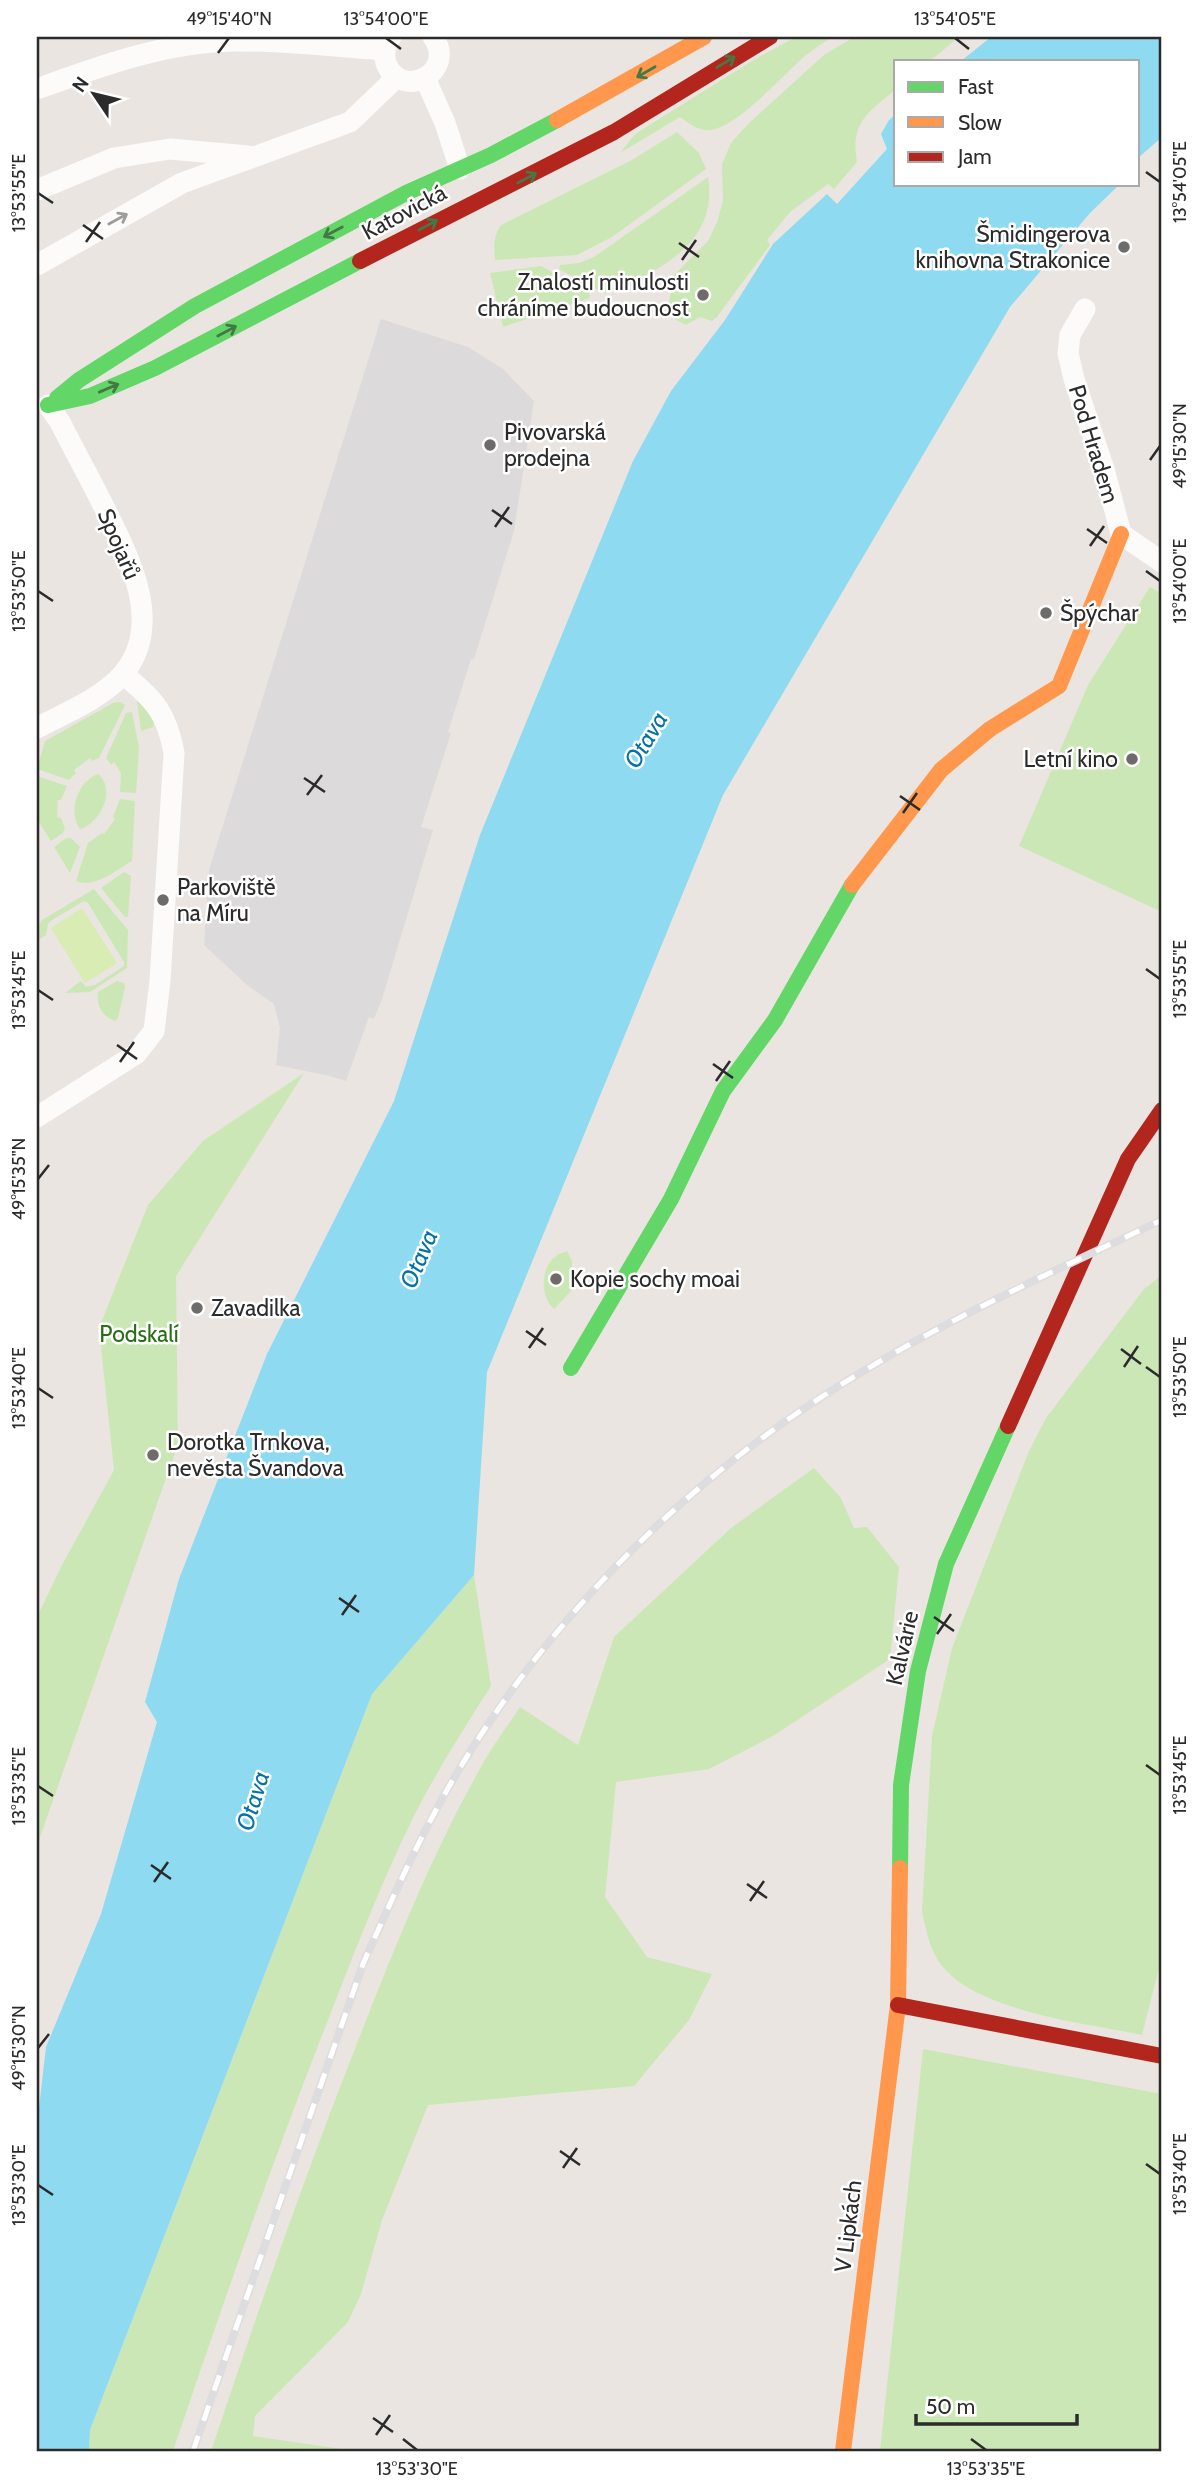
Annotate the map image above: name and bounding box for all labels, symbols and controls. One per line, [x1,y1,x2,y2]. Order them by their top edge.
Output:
text: 49°15'40"N [186,8,272,30]
text: 13°54'00"E [344,8,428,30]
text: 13°54'05"E [914,8,996,30]
one-way arrow [716,54,736,68]
north arrow [60,60,130,130]
legend [894,60,1140,186]
one-way arrow [636,65,656,79]
text: N [67,72,94,97]
text: Fast [958,74,994,99]
text: Slow [958,110,1002,135]
text: 13°54'05"E [1169,141,1191,223]
text: Jam [957,144,992,169]
text: 13°53'55"E [8,154,30,232]
one-way arrow [516,170,537,184]
street label: Katovická [357,178,451,246]
one-way arrow [107,212,127,226]
one-way arrow [417,218,438,231]
place label: Šmidingerova knihovna Strakonice [915,219,1110,274]
one-way arrow [323,226,344,240]
marker: Šmidingerova knihovna Strakonice [1116,239,1132,255]
place label: Znalostí minulosti chráníme budoucnost [478,268,689,322]
marker: Znalostí minulosti chráníme budoucnost [695,287,711,303]
one-way arrow [216,324,237,337]
one-way arrow [97,381,119,394]
street label: Pod Hradem [1063,381,1125,507]
text: 49°15'30"N [1169,403,1191,489]
place label: Pivovarská prodejna [504,418,606,472]
marker: Pivovarská prodejna [482,437,498,453]
street label: Spojařů [92,504,146,584]
text: 13°54'00"E [1169,539,1191,623]
text: 13°53'50"E [8,550,30,632]
place label: Špýchar [1060,598,1139,627]
marker: Špýchar [1038,605,1054,621]
water label: Otava [618,706,674,773]
place label: Letní kino [1024,745,1118,773]
marker: Letní kino [1124,751,1140,767]
place label: Parkoviště na Míru [177,873,276,927]
marker: Parkoviště na Míru [155,892,171,908]
text: 13°53'55"E [1169,940,1191,1018]
text: 13°53'45"E [8,950,30,1030]
text: 49°15'35"N [8,1138,30,1220]
water label: Otava [393,1225,444,1292]
place label: Kopie sochy moai [570,1265,740,1293]
marker: Kopie sochy moai [548,1271,564,1287]
place label: Zavadilka [211,1294,301,1322]
marker: Zavadilka [189,1300,205,1316]
park label: Podskalí [99,1320,179,1348]
text: 13°53'50"E [1169,1336,1191,1418]
text: 13°53'40"E [8,1347,30,1429]
place label: Dorotka Trnkova, nevěsta Švandova [167,1428,344,1482]
marker: Dorotka Trnkova, nevěsta Švandova [145,1447,161,1463]
street label: Kalvárie [880,1608,924,1688]
text: 13°53'45"E [1169,1735,1191,1815]
text: 13°53'35"E [8,1747,30,1825]
water label: Otava [230,1768,275,1834]
text: 49°15'30"N [8,2005,30,2091]
text: 13°53'40"E [1169,2133,1191,2215]
text: 13°53'30"E [8,2144,30,2226]
street label: V Lipkách [828,2178,868,2274]
scale bar [916,2383,1076,2427]
text: 50 m [926,2394,975,2419]
text: 13°53'30"E [376,2458,458,2480]
text: 13°53'35"E [947,2458,1025,2480]

